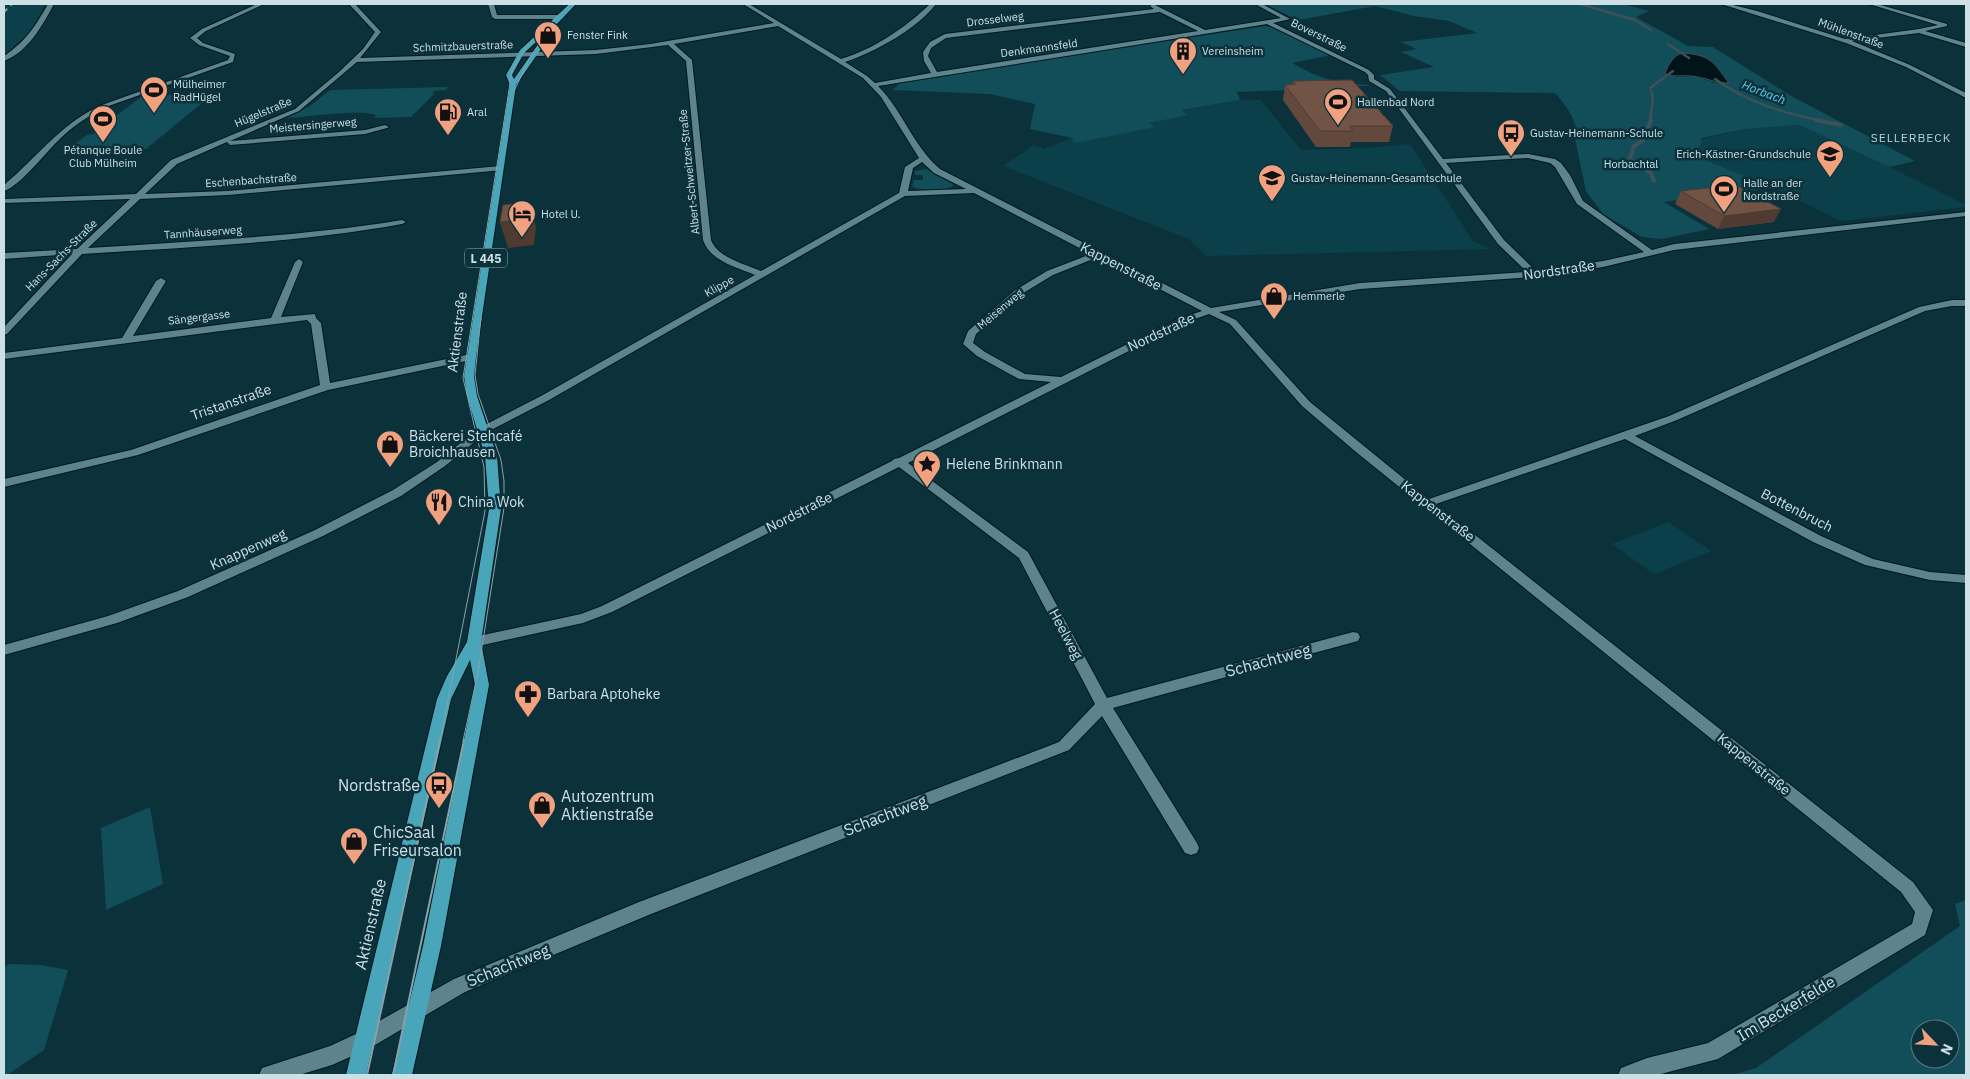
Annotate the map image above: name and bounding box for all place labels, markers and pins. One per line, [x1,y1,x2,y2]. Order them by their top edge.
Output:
shop icon: Fenster Fink [533,20,563,59]
place label: Fenster Fink [567,28,628,42]
building icon: Vereinsheim [1168,36,1198,75]
place label: Vereinsheim [1202,44,1263,58]
sports icon: Mülheimer RadHügel [139,75,169,114]
place label: Mülheimer RadHügel [173,77,226,104]
sports icon: Hallenbad Nord [1323,87,1353,126]
place label: Hallenbad Nord [1357,95,1434,109]
fuel station icon: Aral [433,97,463,136]
sports icon: Pétanque Boule Club Mülheim [88,104,118,143]
place label: Aral [467,105,487,119]
bus stop icon: Gustav-Heinemann-Schule [1496,118,1526,157]
place label: Gustav-Heinemann-Schule [1530,126,1663,140]
school or university icon: Erich-Kästner-Grundschule [1815,139,1845,178]
place label: Pétanque Boule Club Mülheim [64,143,142,170]
place label: Erich-Kästner-Grundschule [1676,147,1811,161]
school or university icon: Gustav-Heinemann-Gesamtschule [1257,163,1287,202]
place label: Gustav-Heinemann-Gesamtschule [1291,171,1462,185]
sports icon: Halle an der Nordstraße [1709,174,1739,213]
place label: Halle an der Nordstraße [1743,176,1802,203]
hotel icon: Hotel U. [507,199,537,238]
place label: Hotel U. [541,207,581,221]
shop icon: Hemmerle [1259,281,1289,320]
place label: Hemmerle [1293,289,1345,303]
place label: Bäckerei Stehcafé Broichhausen [409,427,523,461]
shop icon: Bäckerei Stehcafé Broichhausen [375,429,405,468]
place icon: Helene Brinkmann [912,449,942,488]
place label: Helene Brinkmann [946,455,1063,473]
restaurant icon: China Wok [424,487,454,526]
place label: China Wok [458,493,525,511]
pharmacy icon: Barbara Aptoheke [513,679,543,718]
place label: Barbara Aptoheke [547,685,661,703]
bus stop icon: Nordstraße [424,770,454,809]
place label: Nordstraße [338,775,420,795]
place label: Autozentrum Aktienstraße [561,786,654,824]
shop icon: Autozentrum Aktienstraße [527,790,557,829]
place label: ChicSaal Friseursalon [373,822,462,860]
shop icon: ChicSaal Friseursalon [339,826,369,865]

